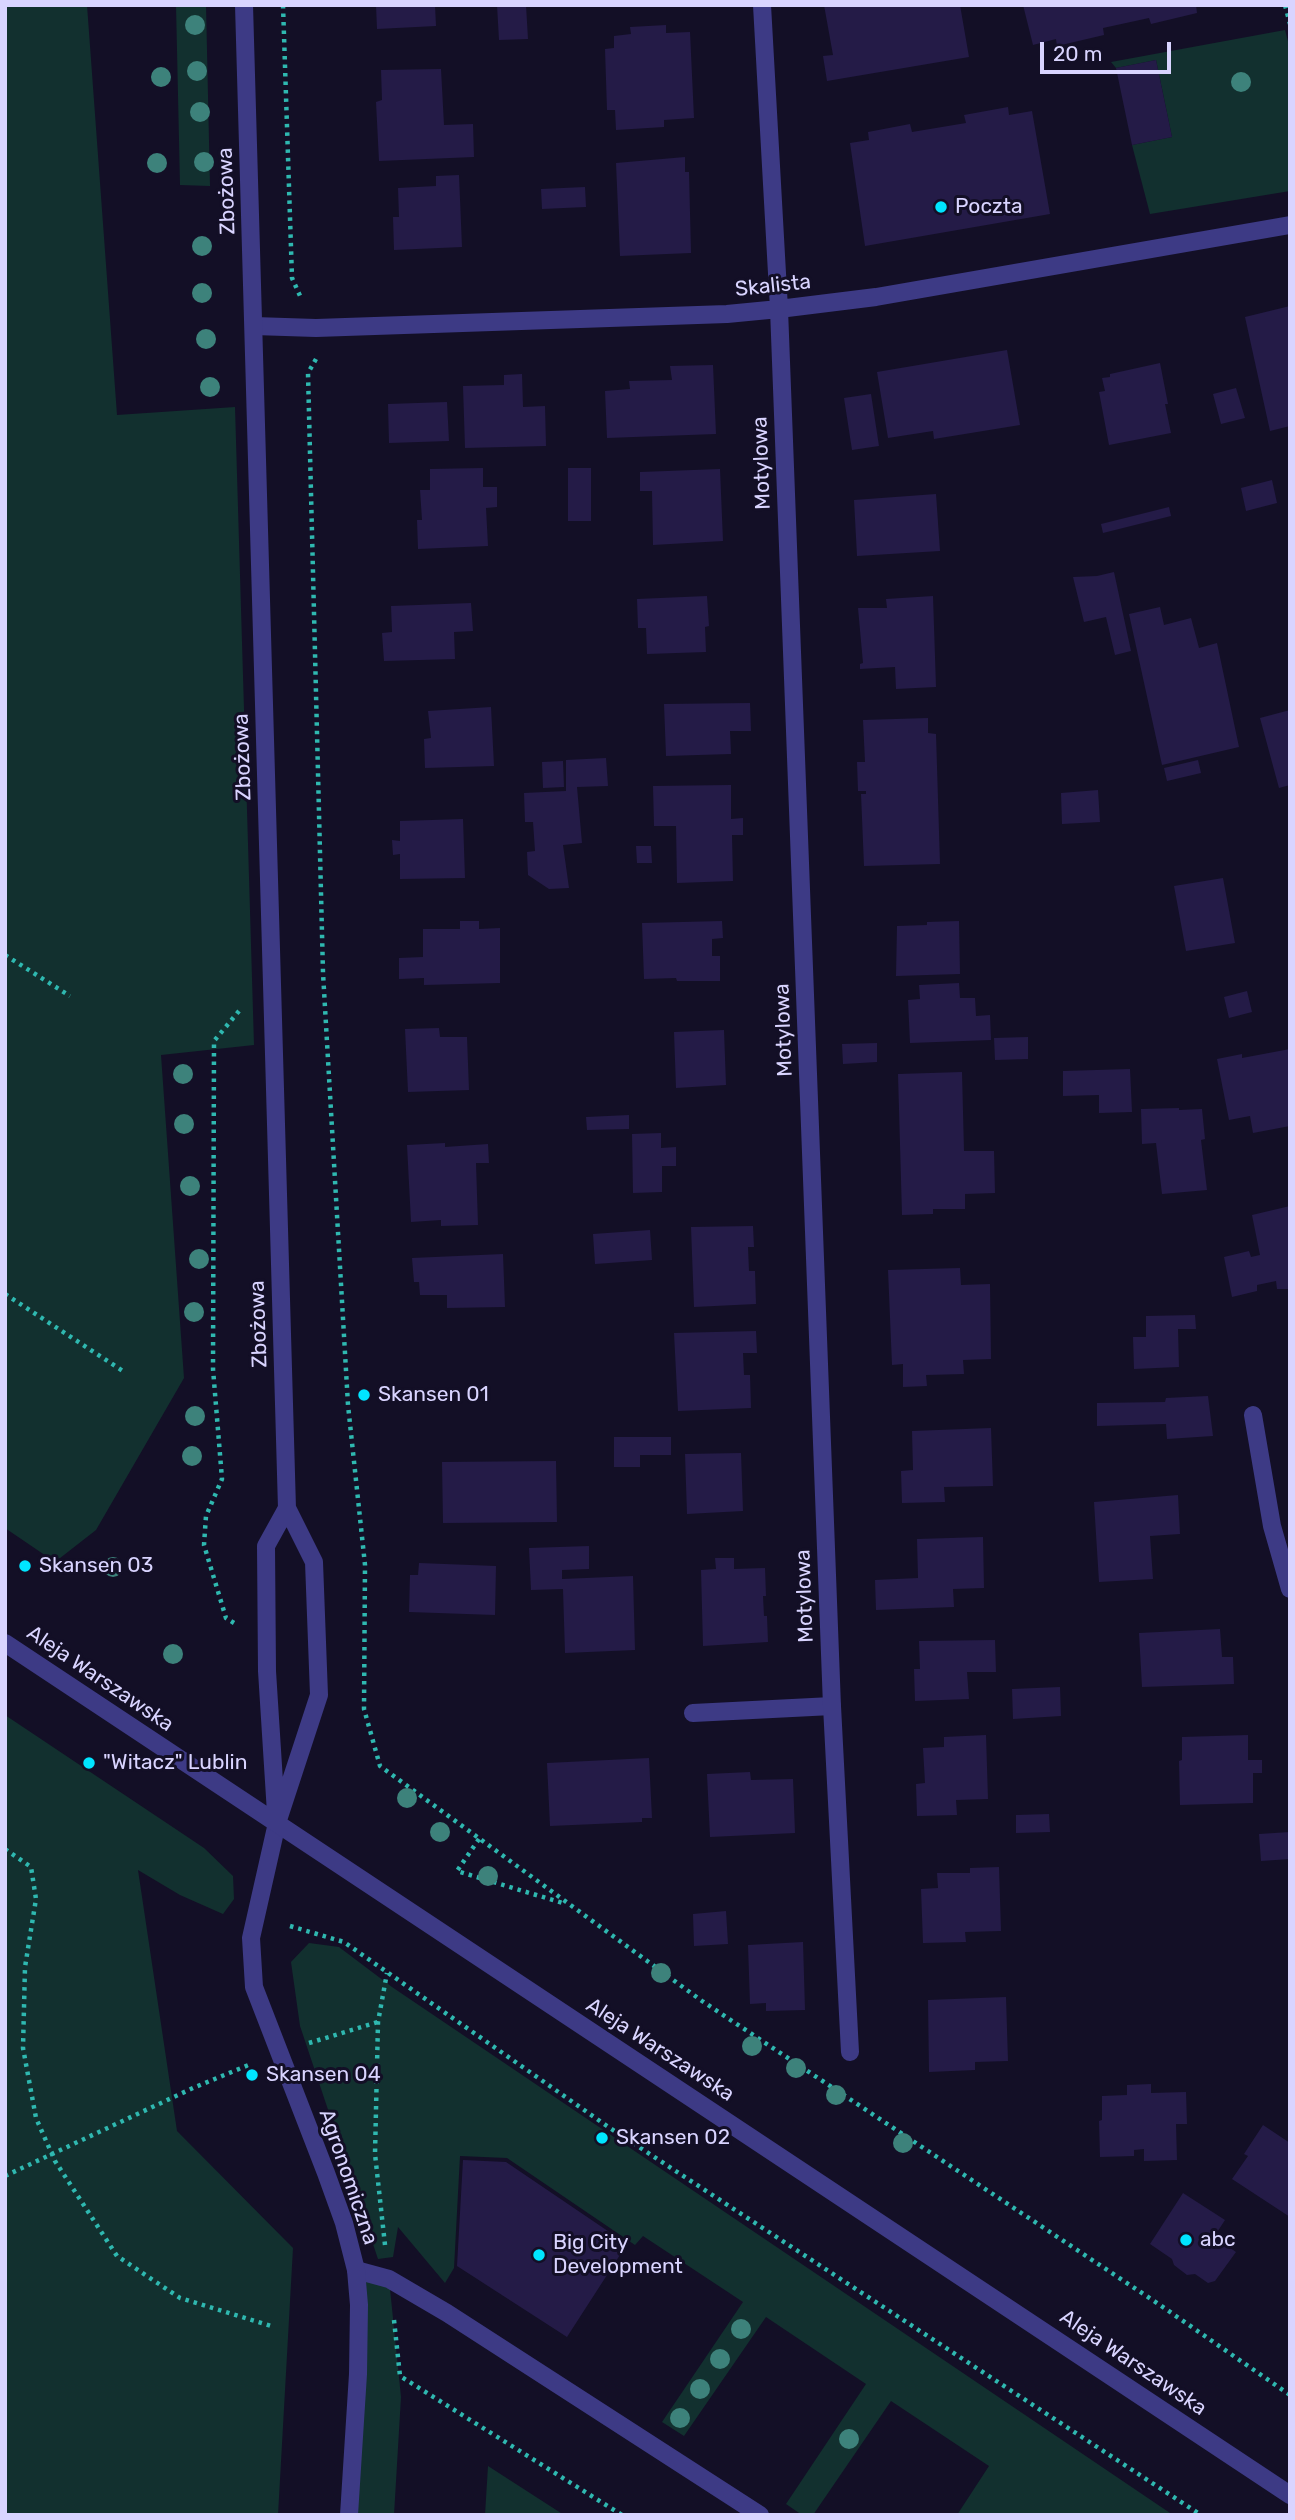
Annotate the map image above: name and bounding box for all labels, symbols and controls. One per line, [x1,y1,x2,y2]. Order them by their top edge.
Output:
scale bar [1043,28,1174,72]
text: 20 m [1053,41,1102,66]
street label: Zbożowa [213,147,241,235]
place label: Poczta [955,194,1022,220]
marker: Poczta [933,199,949,215]
street label: Skalista [734,269,812,303]
street label: Motylowa [748,416,776,510]
street label: Zbożowa [229,713,257,801]
street label: Motylowa [770,983,798,1077]
street label: Zbożowa [245,1280,273,1368]
place label: Skansen 01 [378,1382,489,1408]
marker: Skansen 01 [356,1387,372,1403]
street label: Motylowa [791,1549,819,1643]
place label: Skansen 03 [39,1553,153,1579]
marker: Skansen 03 [17,1558,33,1574]
street label: Aleja Warszawska [22,1621,178,1737]
place label: "Witacz" Lublin [103,1750,247,1776]
marker: "Witacz" Lublin [81,1755,97,1771]
street label: Aleja Warszawska [581,1993,739,2107]
place label: Skansen 04 [266,2062,381,2088]
marker: Skansen 04 [244,2067,260,2083]
street label: Agronomiczna [313,2106,383,2248]
place label: Skansen 02 [616,2125,730,2151]
marker: Skansen 02 [594,2130,610,2146]
place label: abc [1200,2227,1236,2253]
place label: Big City Development [553,2230,683,2280]
marker: abc [1178,2232,1194,2248]
marker: Big City Development [531,2247,547,2263]
street label: Aleja Warszawska [1055,2305,1211,2421]

